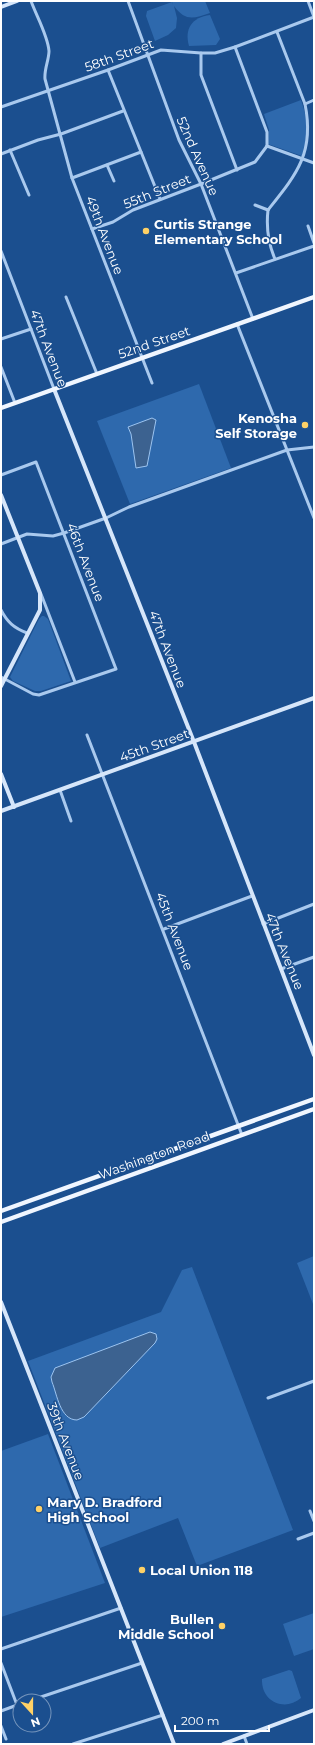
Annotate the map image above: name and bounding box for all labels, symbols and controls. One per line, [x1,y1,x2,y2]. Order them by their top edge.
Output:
street label: 58th Street [82,35,156,75]
street label: 52nd Avenue [173,114,223,198]
street label: 55th Street [121,170,193,212]
street label: 49th Avenue [83,193,127,277]
place label: Curtis Strange Elementary School [154,216,282,247]
marker: Curtis Strange Elementary School [141,226,151,236]
street label: 47th Avenue [27,307,71,389]
street label: 52nd Street [116,322,192,362]
place label: Kenosha Self Storage [215,410,297,441]
marker: Kenosha Self Storage [300,420,310,430]
street label: 46th Avenue [64,520,108,604]
street label: 47th Avenue [146,608,190,690]
street label: 45th Street [117,725,191,765]
street label: 45th Avenue [153,890,197,972]
street label: 47th Avenue [262,910,308,992]
street label: Washington Road [96,1127,212,1183]
street label: 39th Avenue [44,1400,88,1482]
place label: Mary D. Bradford High School [47,1494,162,1525]
marker: Mary D. Bradford High School [34,1504,44,1514]
place label: Local Union 118 [150,1562,253,1578]
marker: Local Union 118 [137,1565,147,1575]
place label: Bullen Middle School [118,1611,214,1642]
marker: Bullen Middle School [217,1621,227,1631]
north arrow [12,1693,52,1733]
scale bar [175,1707,269,1733]
text: 200 m [181,1713,220,1728]
text: N [29,1714,42,1730]

